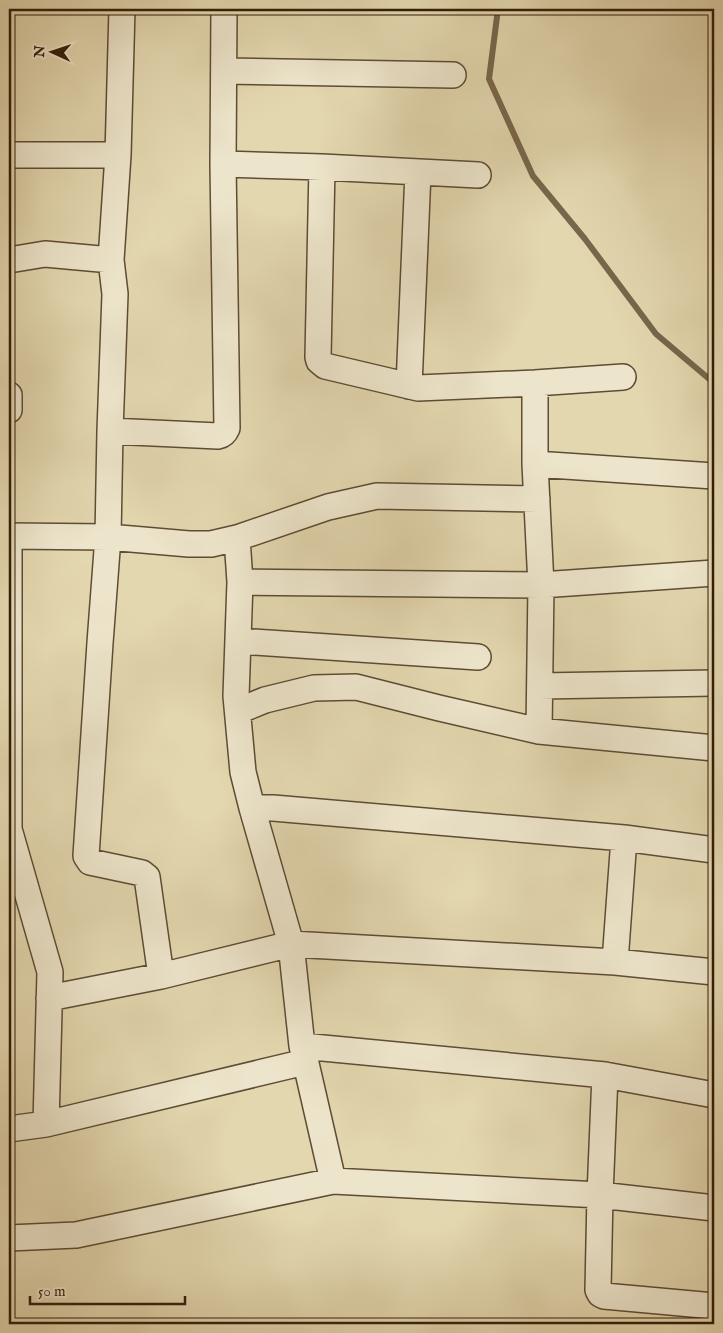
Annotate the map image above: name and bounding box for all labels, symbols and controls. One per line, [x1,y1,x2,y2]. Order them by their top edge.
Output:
north arrow [28,28,78,78]
text: N [31,45,49,59]
scale bar [30,1273,185,1305]
text: 50 m [38,1282,66,1301]

